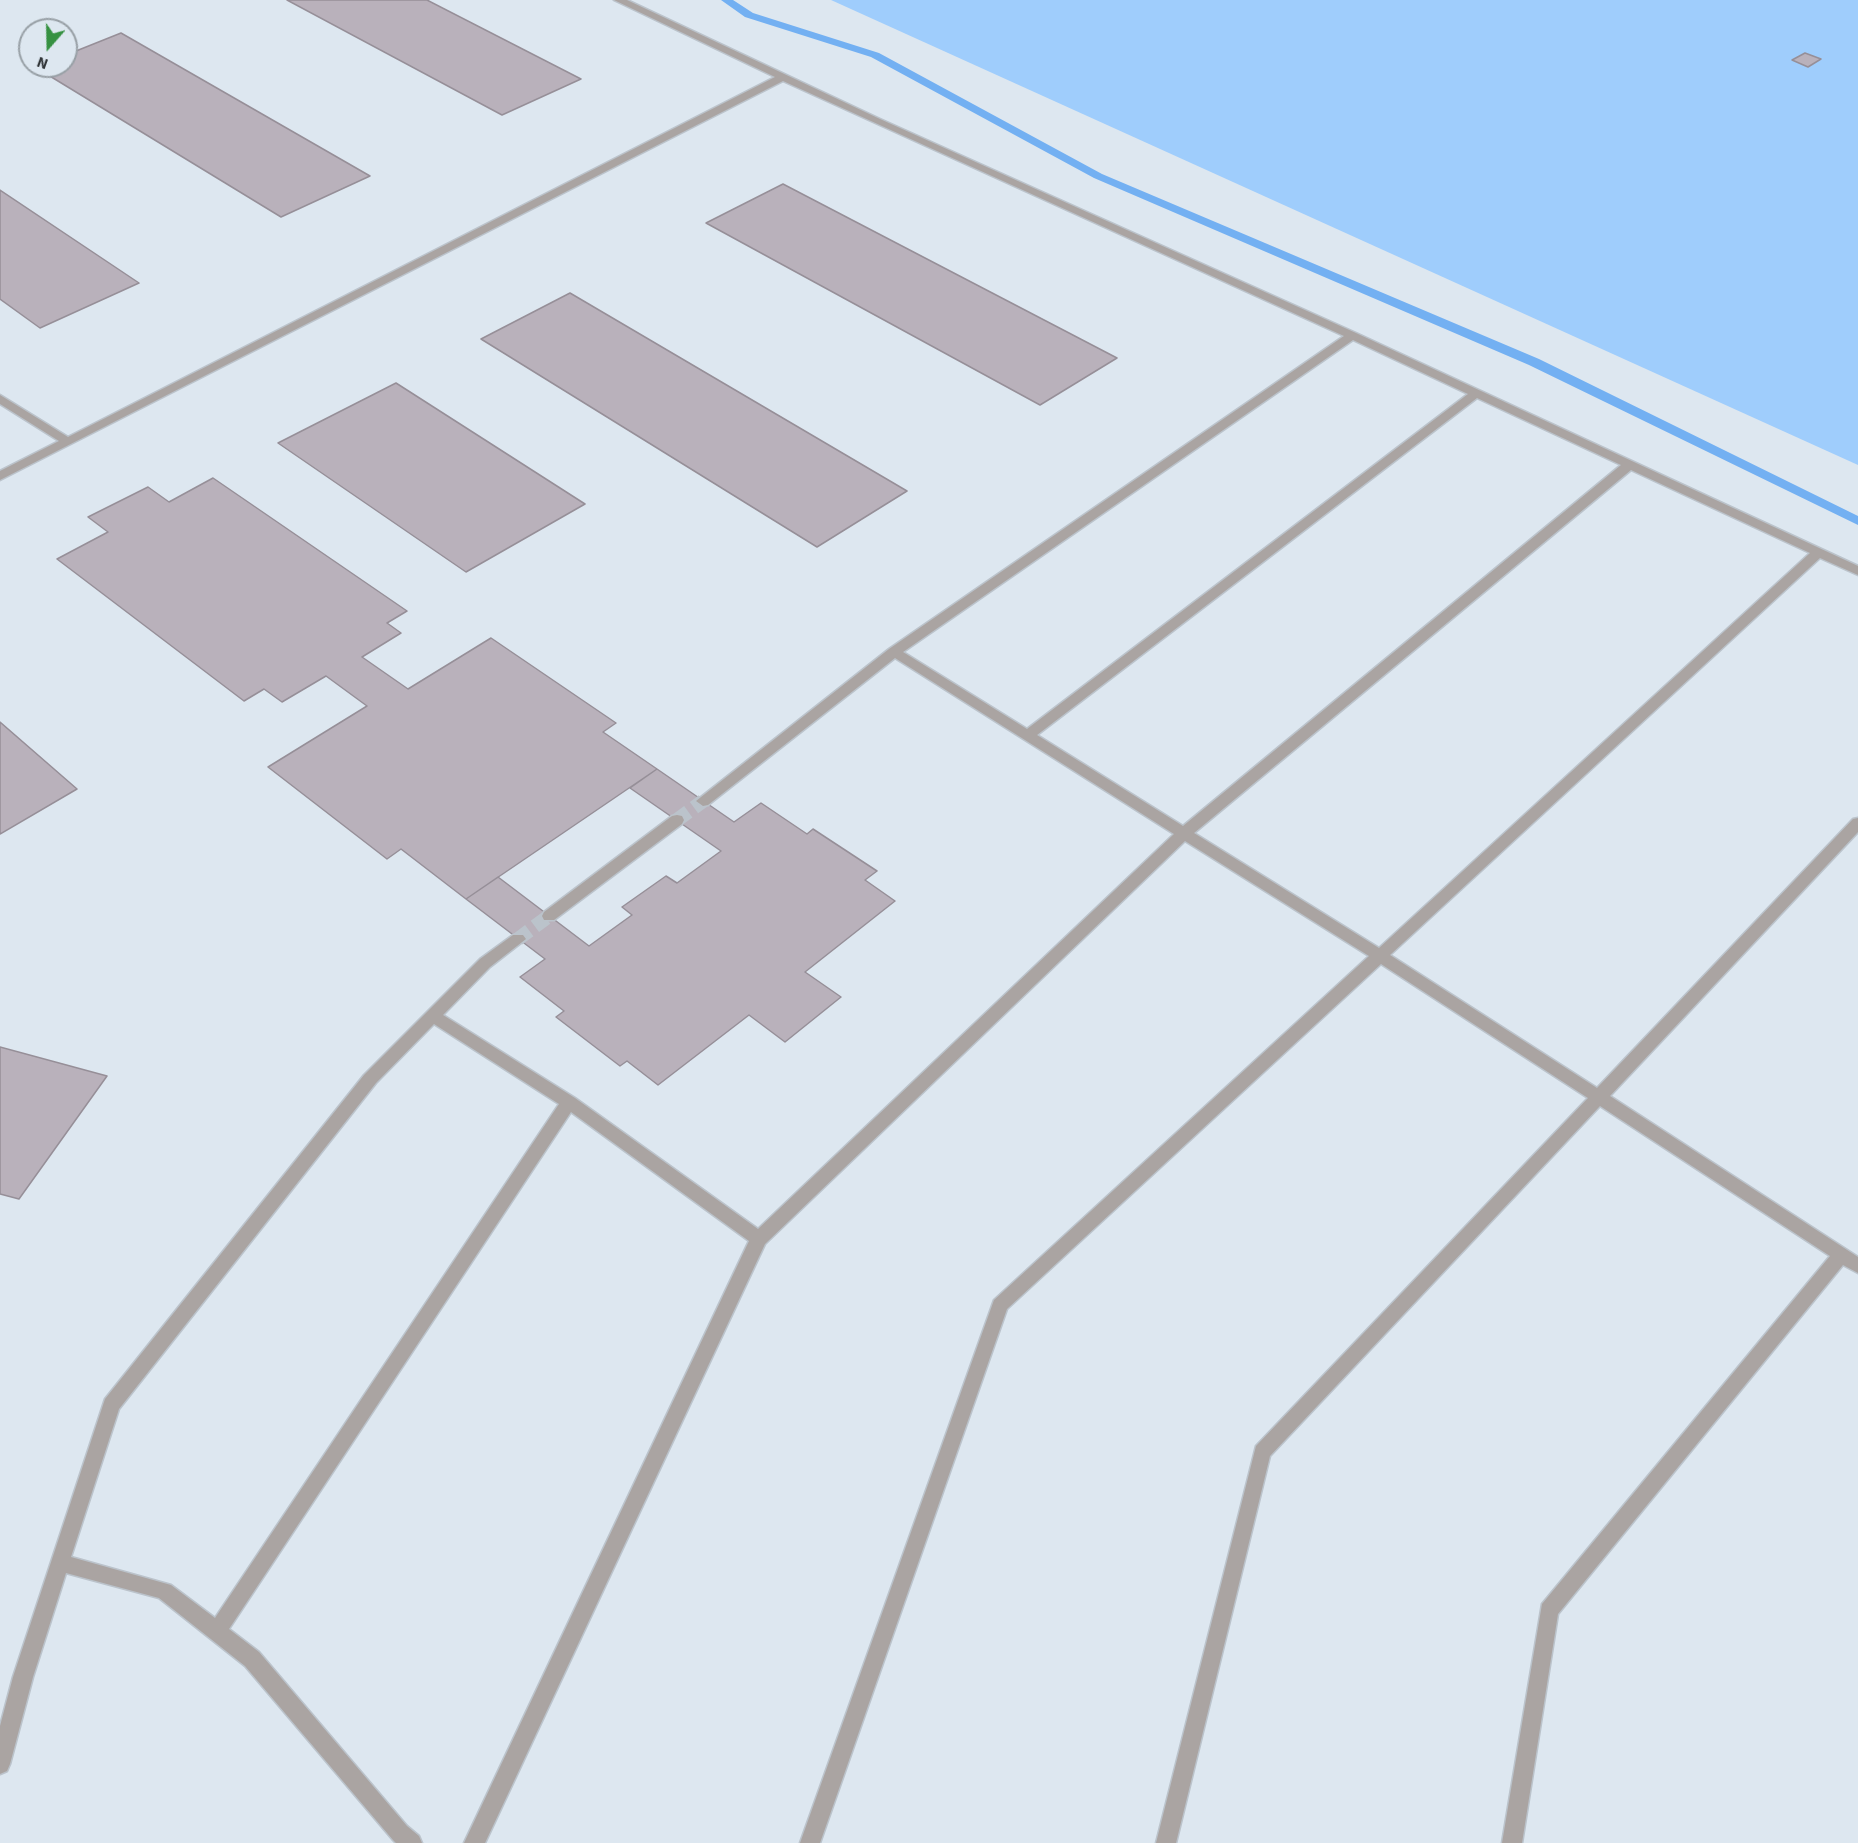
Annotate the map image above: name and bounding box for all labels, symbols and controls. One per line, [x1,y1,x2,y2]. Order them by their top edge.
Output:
north arrow [18,18,78,78]
text: N [34,51,51,75]

